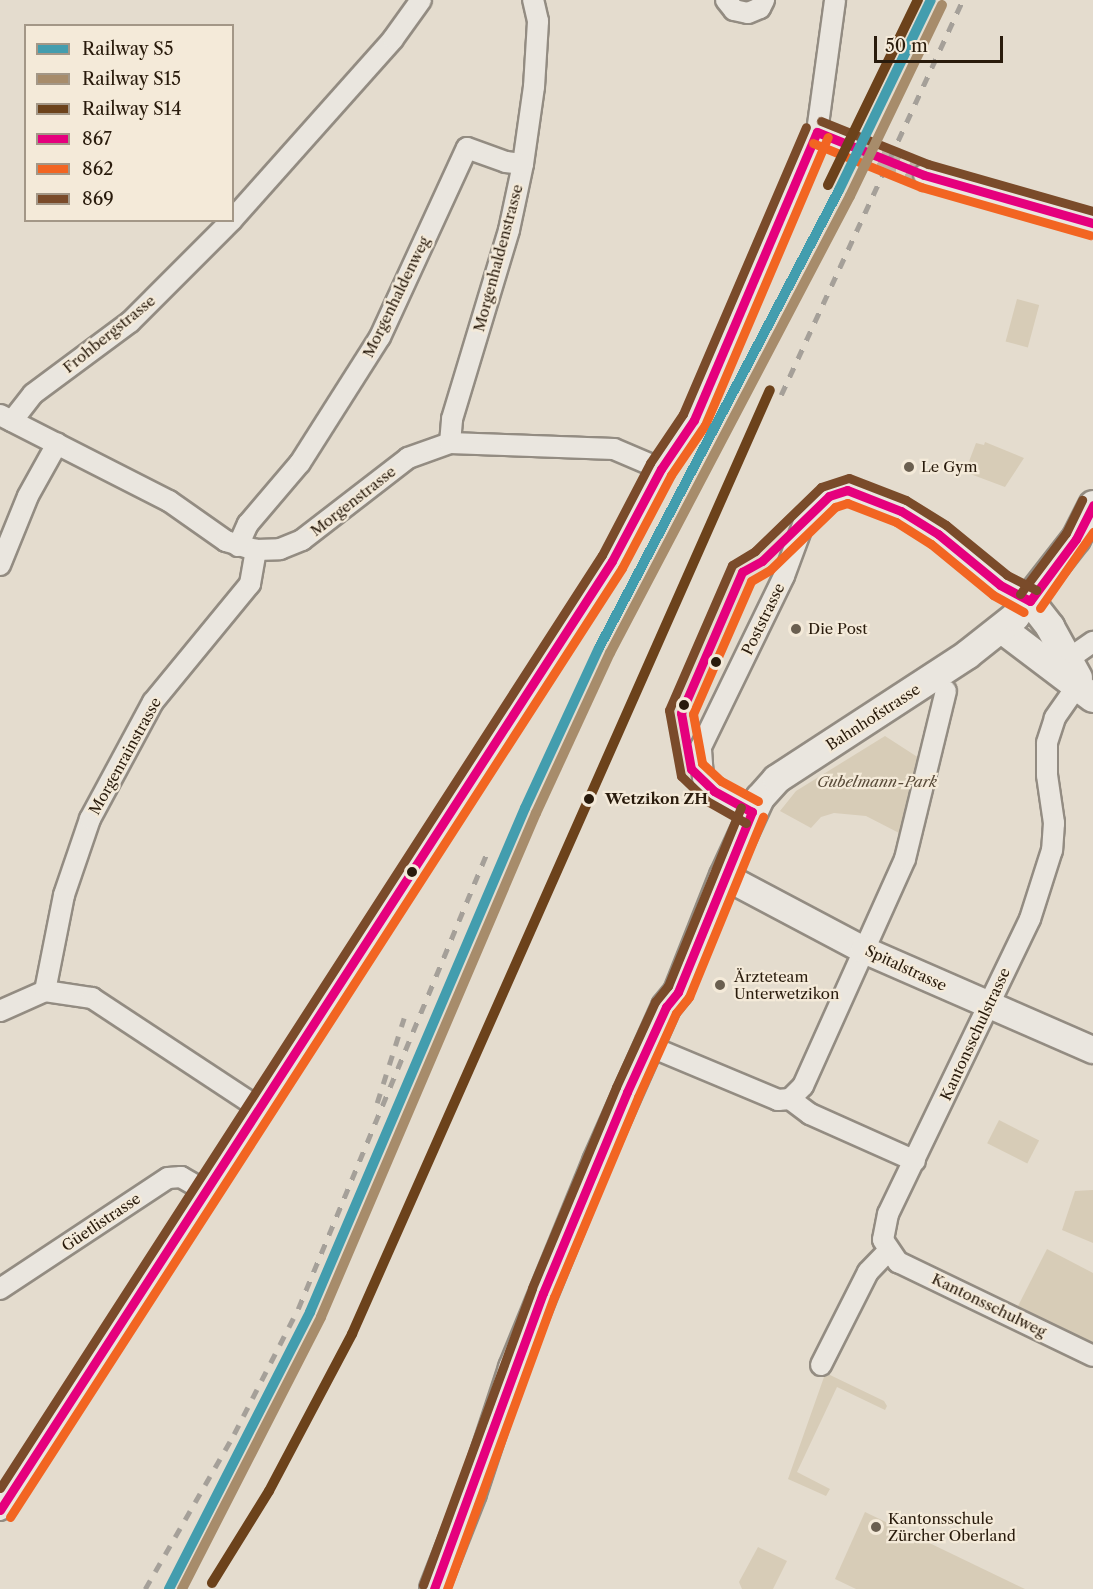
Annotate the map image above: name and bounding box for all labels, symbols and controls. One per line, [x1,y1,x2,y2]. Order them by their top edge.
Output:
legend [24,24,234,222]
scale bar [877,24,1006,62]
text: 50 m [885,35,928,57]
text: Railway S5 [82,38,174,60]
text: Railway S15 [82,68,181,90]
text: Railway S14 [82,98,182,120]
text: 867 [82,128,112,150]
text: 862 [82,158,114,180]
street label: Morgenhaldenstrasse [470,182,526,334]
text: 869 [82,188,114,210]
street label: Morgenhaldenweg [359,234,433,360]
street label: Frohbergstrasse [59,291,159,377]
place label: Le Gym [921,458,978,476]
marker: Le Gym [902,460,916,474]
street label: Morgenstrasse [307,462,399,540]
street label: Poststrasse [738,580,788,658]
place label: Die Post [808,620,868,638]
marker: Die Post [789,622,803,636]
unlabelled marker [710,656,722,668]
street label: Bahnhofstrasse [823,680,923,754]
street label: Morgenrainstrasse [85,694,165,818]
unlabelled marker [678,699,690,711]
park label: Gubelmann-Park [817,773,937,791]
marker: Wetzikon ZH [578,788,600,810]
place label: Wetzikon ZH [605,790,708,808]
unlabelled marker [406,866,418,878]
street label: Spitalstrasse [862,941,950,995]
street label: Kantonsschulstrasse [936,965,1014,1103]
place label: Ärzteteam Unterwetzikon [734,967,839,1002]
marker: Ärzteteam Unterwetzikon [711,976,729,994]
street label: Güetlistrasse [58,1189,144,1255]
street label: Kantonsschulweg [929,1270,1049,1340]
place label: Kantonsschule Zürcher Oberland [888,1509,1016,1544]
marker: Kantonsschule Zürcher Oberland [869,1520,883,1534]

